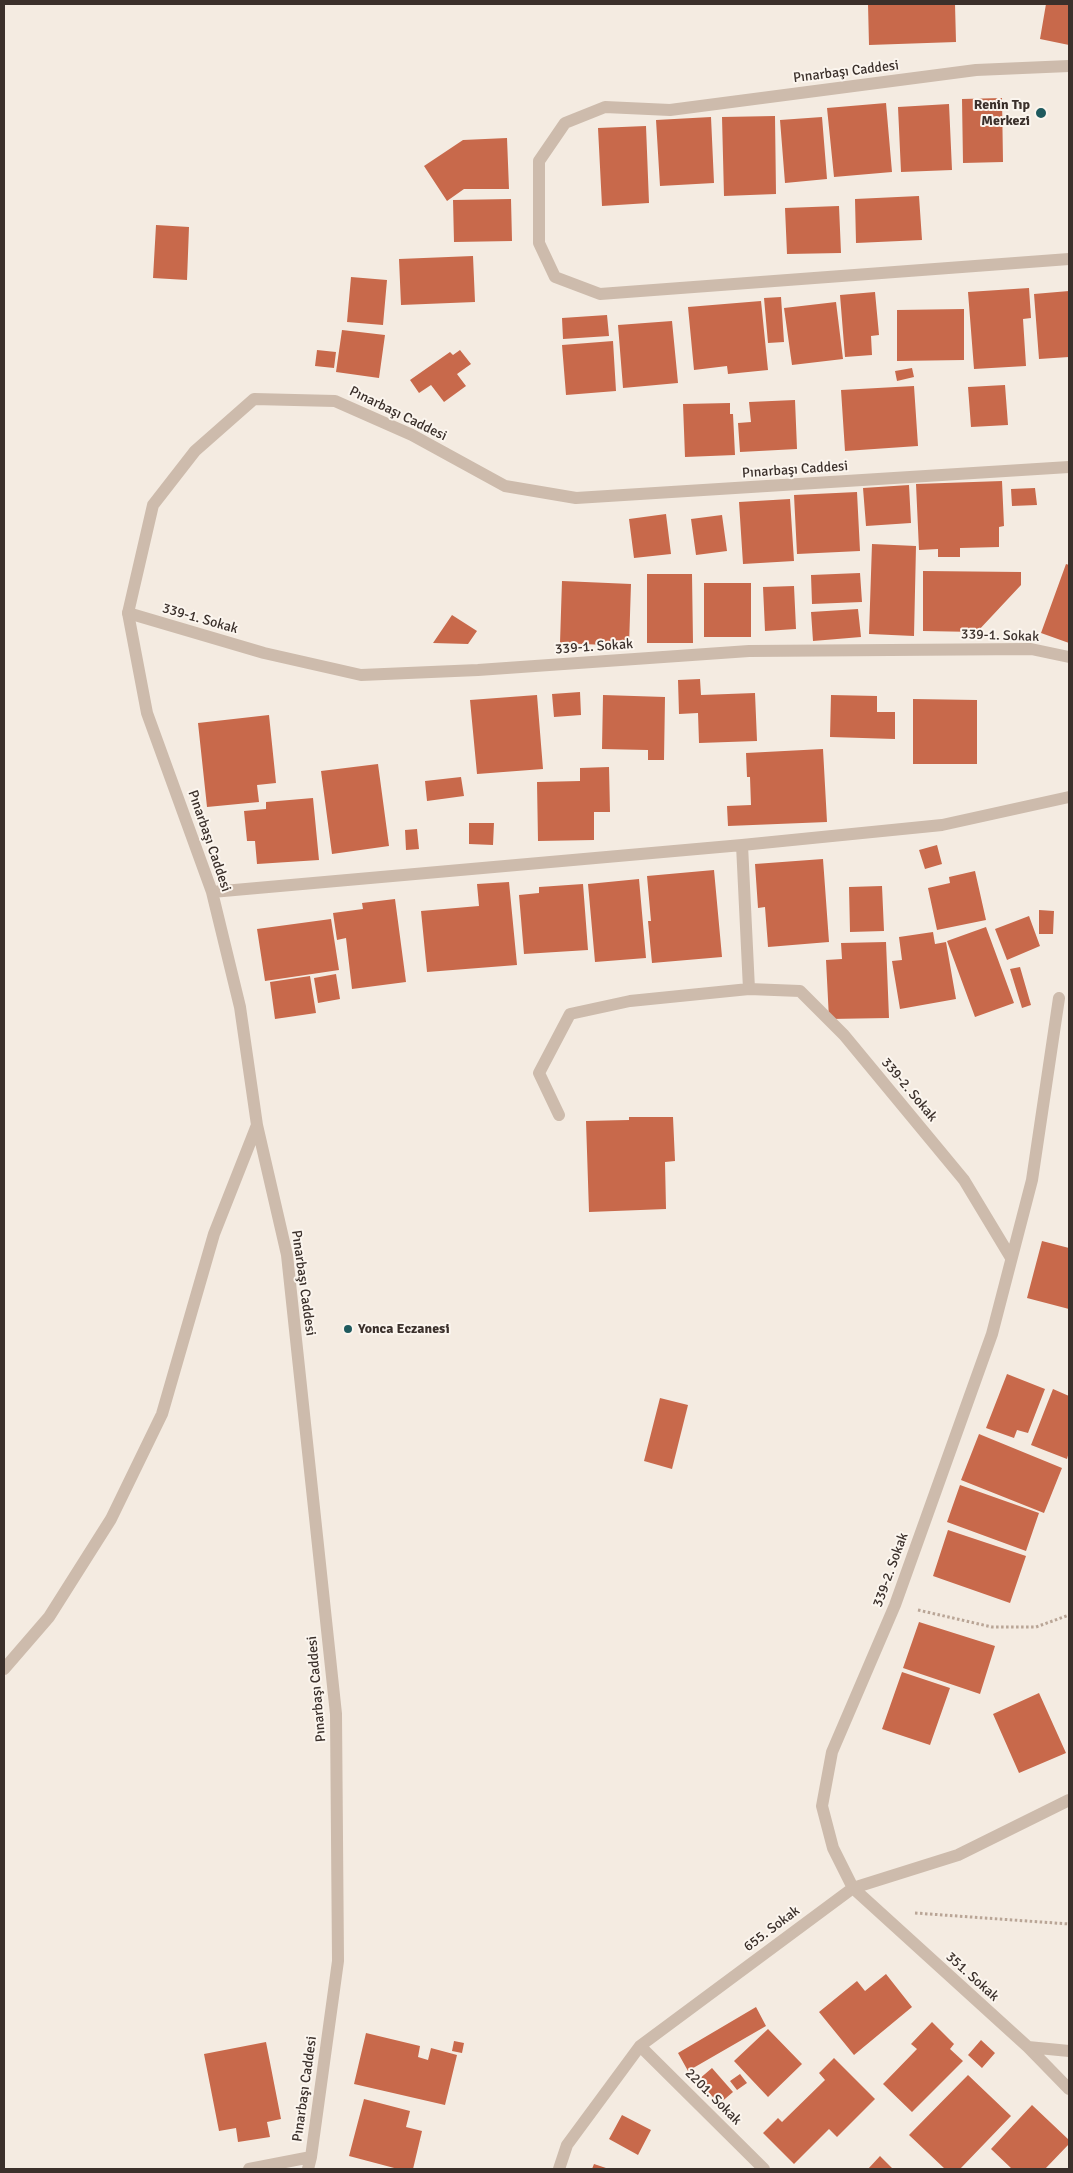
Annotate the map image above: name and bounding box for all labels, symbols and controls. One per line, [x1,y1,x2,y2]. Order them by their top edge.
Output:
street label: Pınarbaşı Caddesi [792,57,900,87]
place label: Renin Tıp Merkezi [974,97,1030,130]
marker: Renin Tıp Merkezi [1034,106,1048,120]
street label: Pınarbaşı Caddesi [347,383,449,445]
street label: Pınarbaşı Caddesi [741,458,849,482]
street label: 339-1. Sokak [160,600,240,638]
street label: 339-1. Sokak [961,626,1039,646]
street label: 339-1. Sokak [554,636,634,658]
street label: Pınarbaşı Caddesi [184,788,234,894]
street label: 339-2. Sokak [877,1055,941,1125]
street label: Pınarbaşı Caddesi [287,1229,319,1337]
place label: Yonca Eczanesi [358,1321,450,1337]
marker: Yonca Eczanesi [342,1323,354,1335]
street label: 339-2. Sokak [870,1530,912,1610]
street label: Pınarbaşı Caddesi [304,1635,330,1743]
street label: 655. Sokak [741,1903,803,1955]
street label: 351. Sokak [942,1949,1002,2005]
street label: Pınarbaşı Caddesi [289,2035,321,2143]
street label: 2201. Sokak [681,2065,745,2129]

